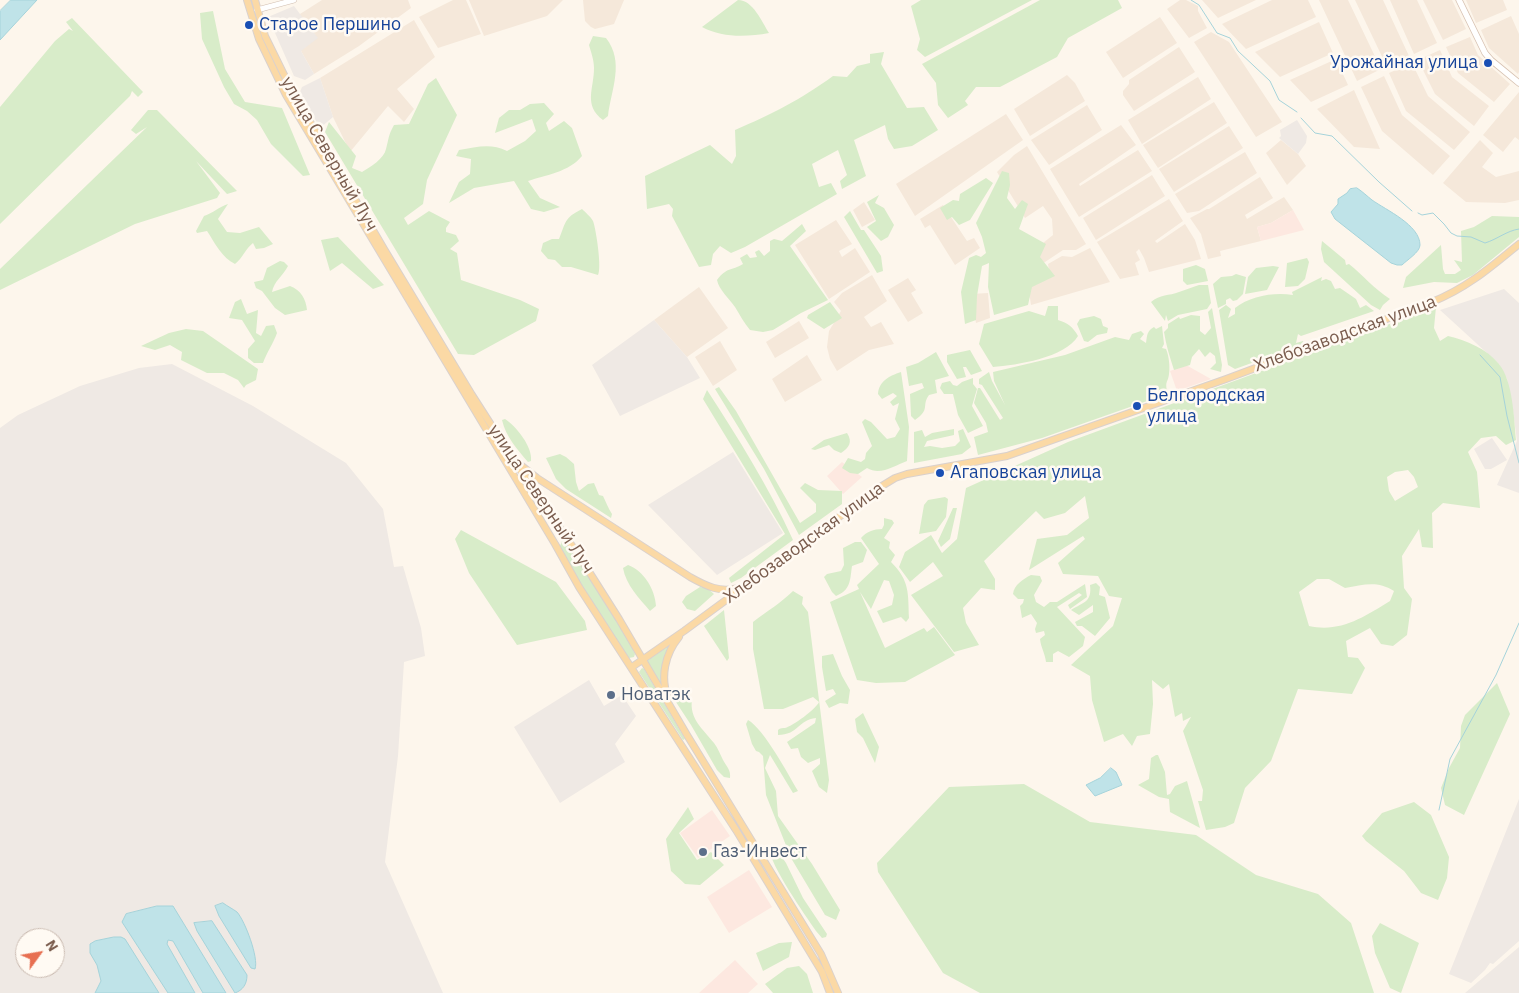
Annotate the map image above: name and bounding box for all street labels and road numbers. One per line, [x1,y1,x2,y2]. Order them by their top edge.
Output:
street label: улица Северный Луч [276,73,382,235]
street label: Хлебозаводская улица [1251,291,1439,377]
street label: улица Северный Луч [483,420,599,578]
street label: Хлебозаводская улица [720,478,888,608]

